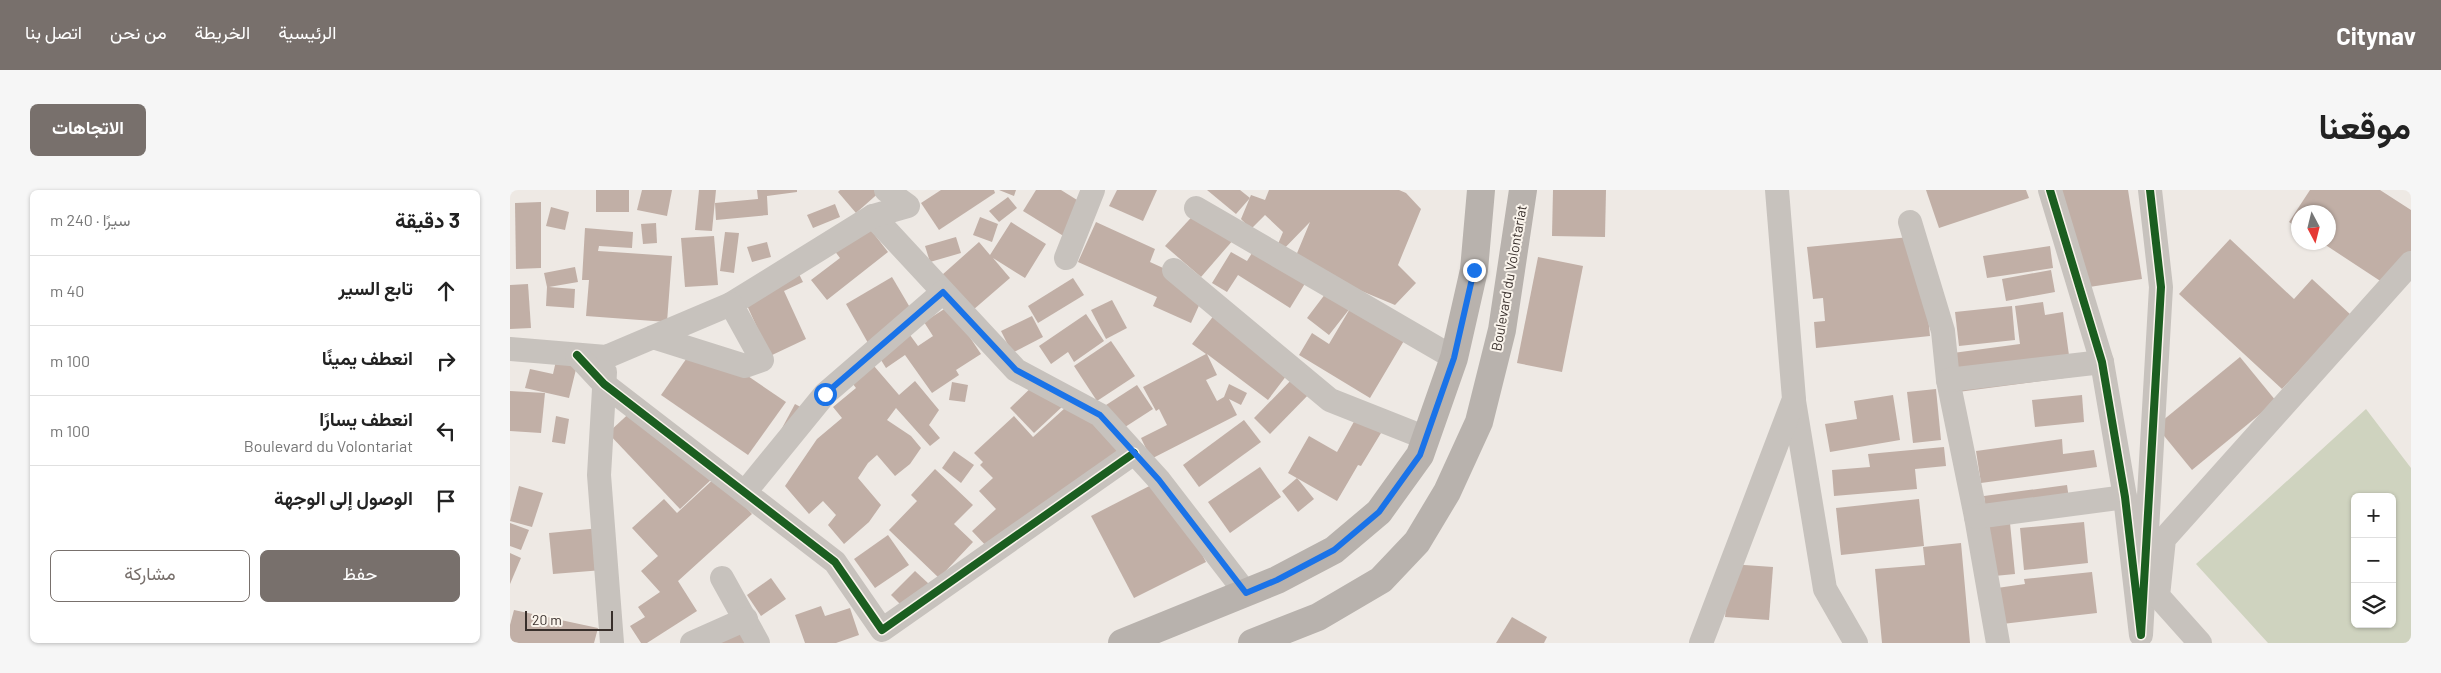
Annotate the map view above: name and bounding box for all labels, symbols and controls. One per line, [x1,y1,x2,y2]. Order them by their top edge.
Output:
text: اتصل بنا [25,21,82,43]
text: من نحن [110,21,167,43]
text: الخريطة [195,21,250,43]
text: الرئيسية [278,21,336,43]
text: Citynav [2336,21,2416,50]
button: الاتجاهات [30,104,146,156]
text: موقعنا [2318,104,2411,146]
street label: Boulevard du Volontariat [1487,203,1530,352]
north arrow [2291,205,2336,250]
text: 3 دقيقة [395,207,460,232]
text: سيرًا · 240 m [50,210,130,229]
route end [1463,259,1486,282]
text: تابع السير [338,276,413,299]
icon: ahead [432,277,460,305]
text: 40 m [50,281,84,300]
text: انعطف يمينًا [322,346,413,369]
icon: right [432,347,460,375]
text: 100 m [50,351,90,370]
route start [814,383,837,406]
text: انعطف يسارًا [319,407,413,430]
icon: left [432,417,460,445]
text: 100 m [50,421,90,440]
text: Boulevard du Volontariat [244,436,413,455]
text: الوصول إلى الوجهة [274,486,413,509]
icon: arrive [432,487,460,515]
map controls [2351,493,2396,628]
button: + [2351,493,2396,538]
button: − [2351,538,2396,583]
button: مشاركة [50,550,250,602]
button: حفظ [260,550,460,602]
button: layers [2351,583,2396,628]
scale bar [525,608,612,631]
text: 20 m [532,611,562,628]

